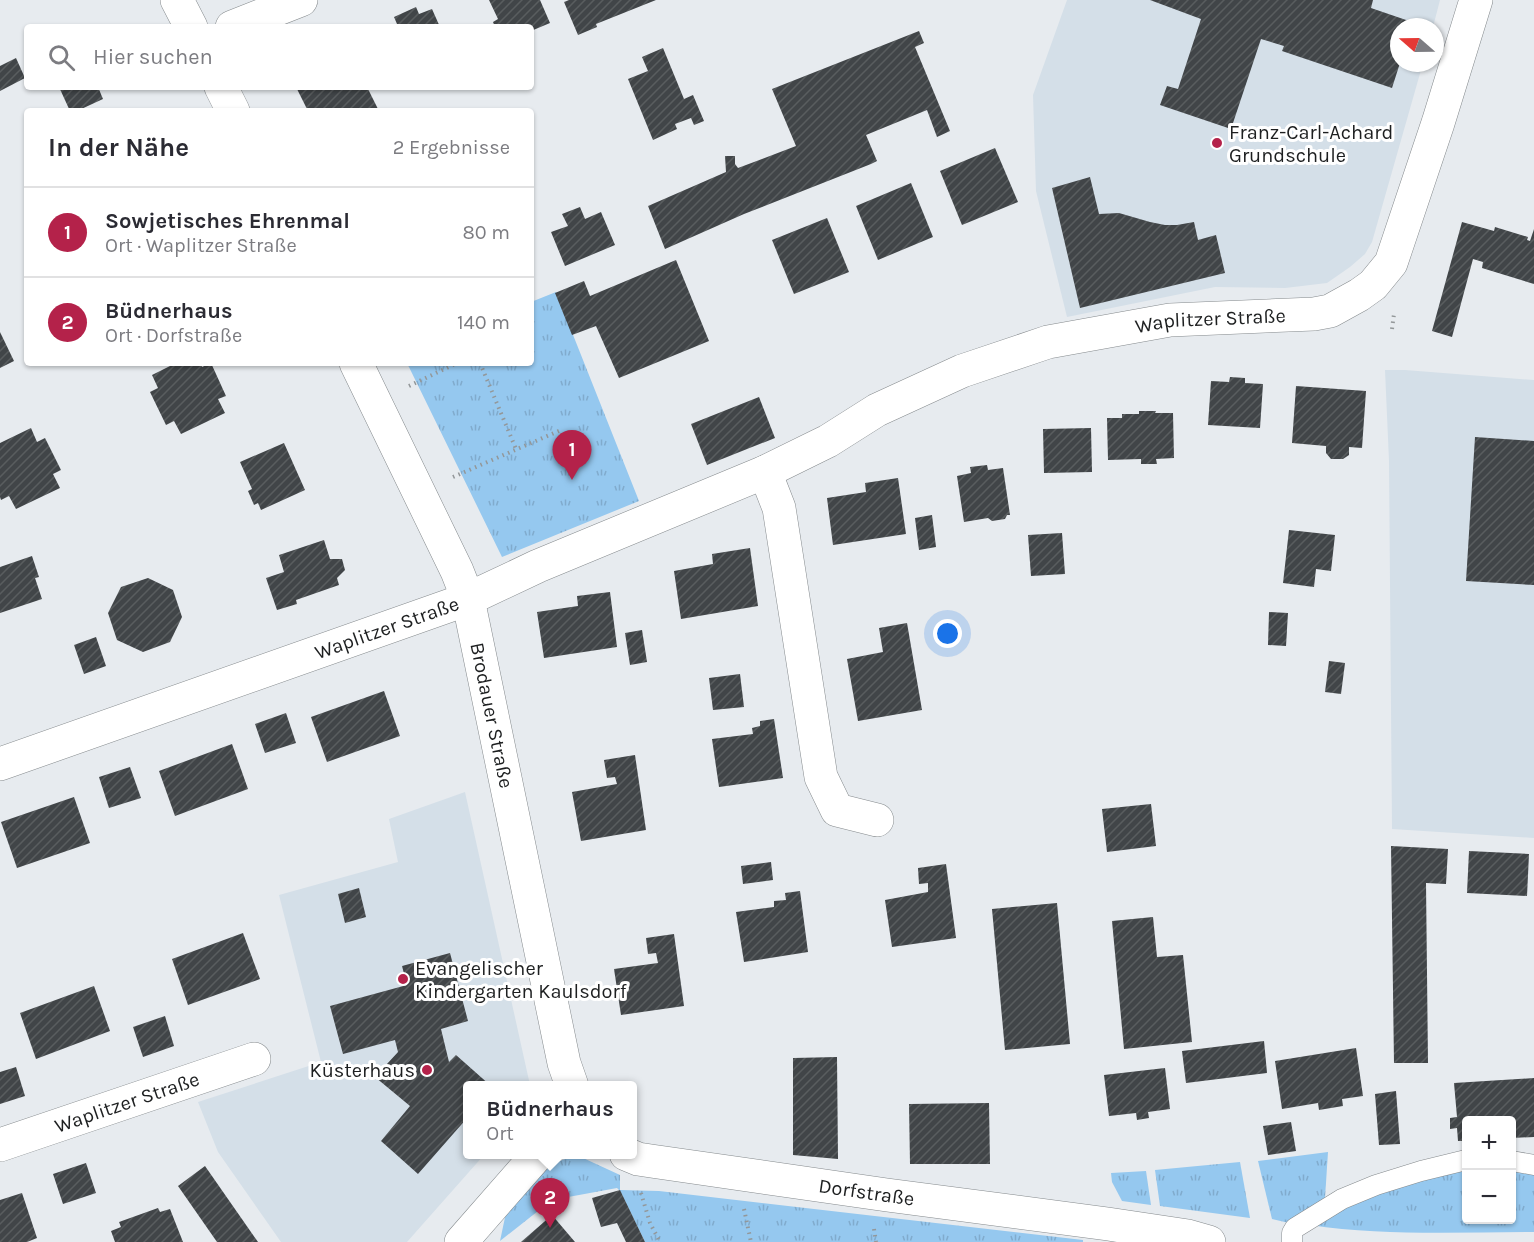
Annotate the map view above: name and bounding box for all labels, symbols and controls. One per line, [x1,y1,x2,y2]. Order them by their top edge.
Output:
north arrow [1390,18,1444,72]
search box [24,24,534,90]
icon: search [45,41,78,74]
text: Hier suchen [93,44,213,70]
place label: Franz-Carl-Achard Grundschule [1229,121,1393,167]
text: In der Nähe [48,132,189,163]
text: 2 Ergebnisse [393,136,510,159]
marker: Franz-Carl-Achard Grundschule [1210,136,1224,150]
text: Sowjetisches Ehrenmal [105,208,350,234]
text: 1 [64,221,71,244]
text: 80 m [462,221,510,244]
text: Ort · Waplitzer Straße [105,234,297,257]
text: Büdnerhaus [105,298,233,324]
street label: Waplitzer Straße [1133,304,1286,338]
text: 2 [61,311,74,334]
text: 140 m [457,311,510,334]
text: Ort · Dorfstraße [105,324,242,347]
pin: 1 [552,430,592,480]
street label: Waplitzer Straße [312,592,462,664]
your location [933,619,962,648]
street label: Brodauer Straße [465,640,518,790]
place label: Evangelischer Kindergarten Kaulsdorf [415,957,627,1003]
marker: Evangelischer Kindergarten Kaulsdorf [396,972,410,986]
place label: Küsterhaus [310,1059,415,1082]
marker: Küsterhaus [420,1063,434,1077]
street label: Waplitzer Straße [52,1067,202,1138]
popup [463,1081,637,1159]
text: Büdnerhaus [486,1096,614,1122]
map controls [1462,1116,1516,1224]
button: + [1462,1116,1516,1170]
text: Ort [486,1122,514,1145]
button: − [1462,1170,1516,1224]
street label: Dorfstraße [817,1174,916,1211]
pin: 2 [530,1178,570,1228]

